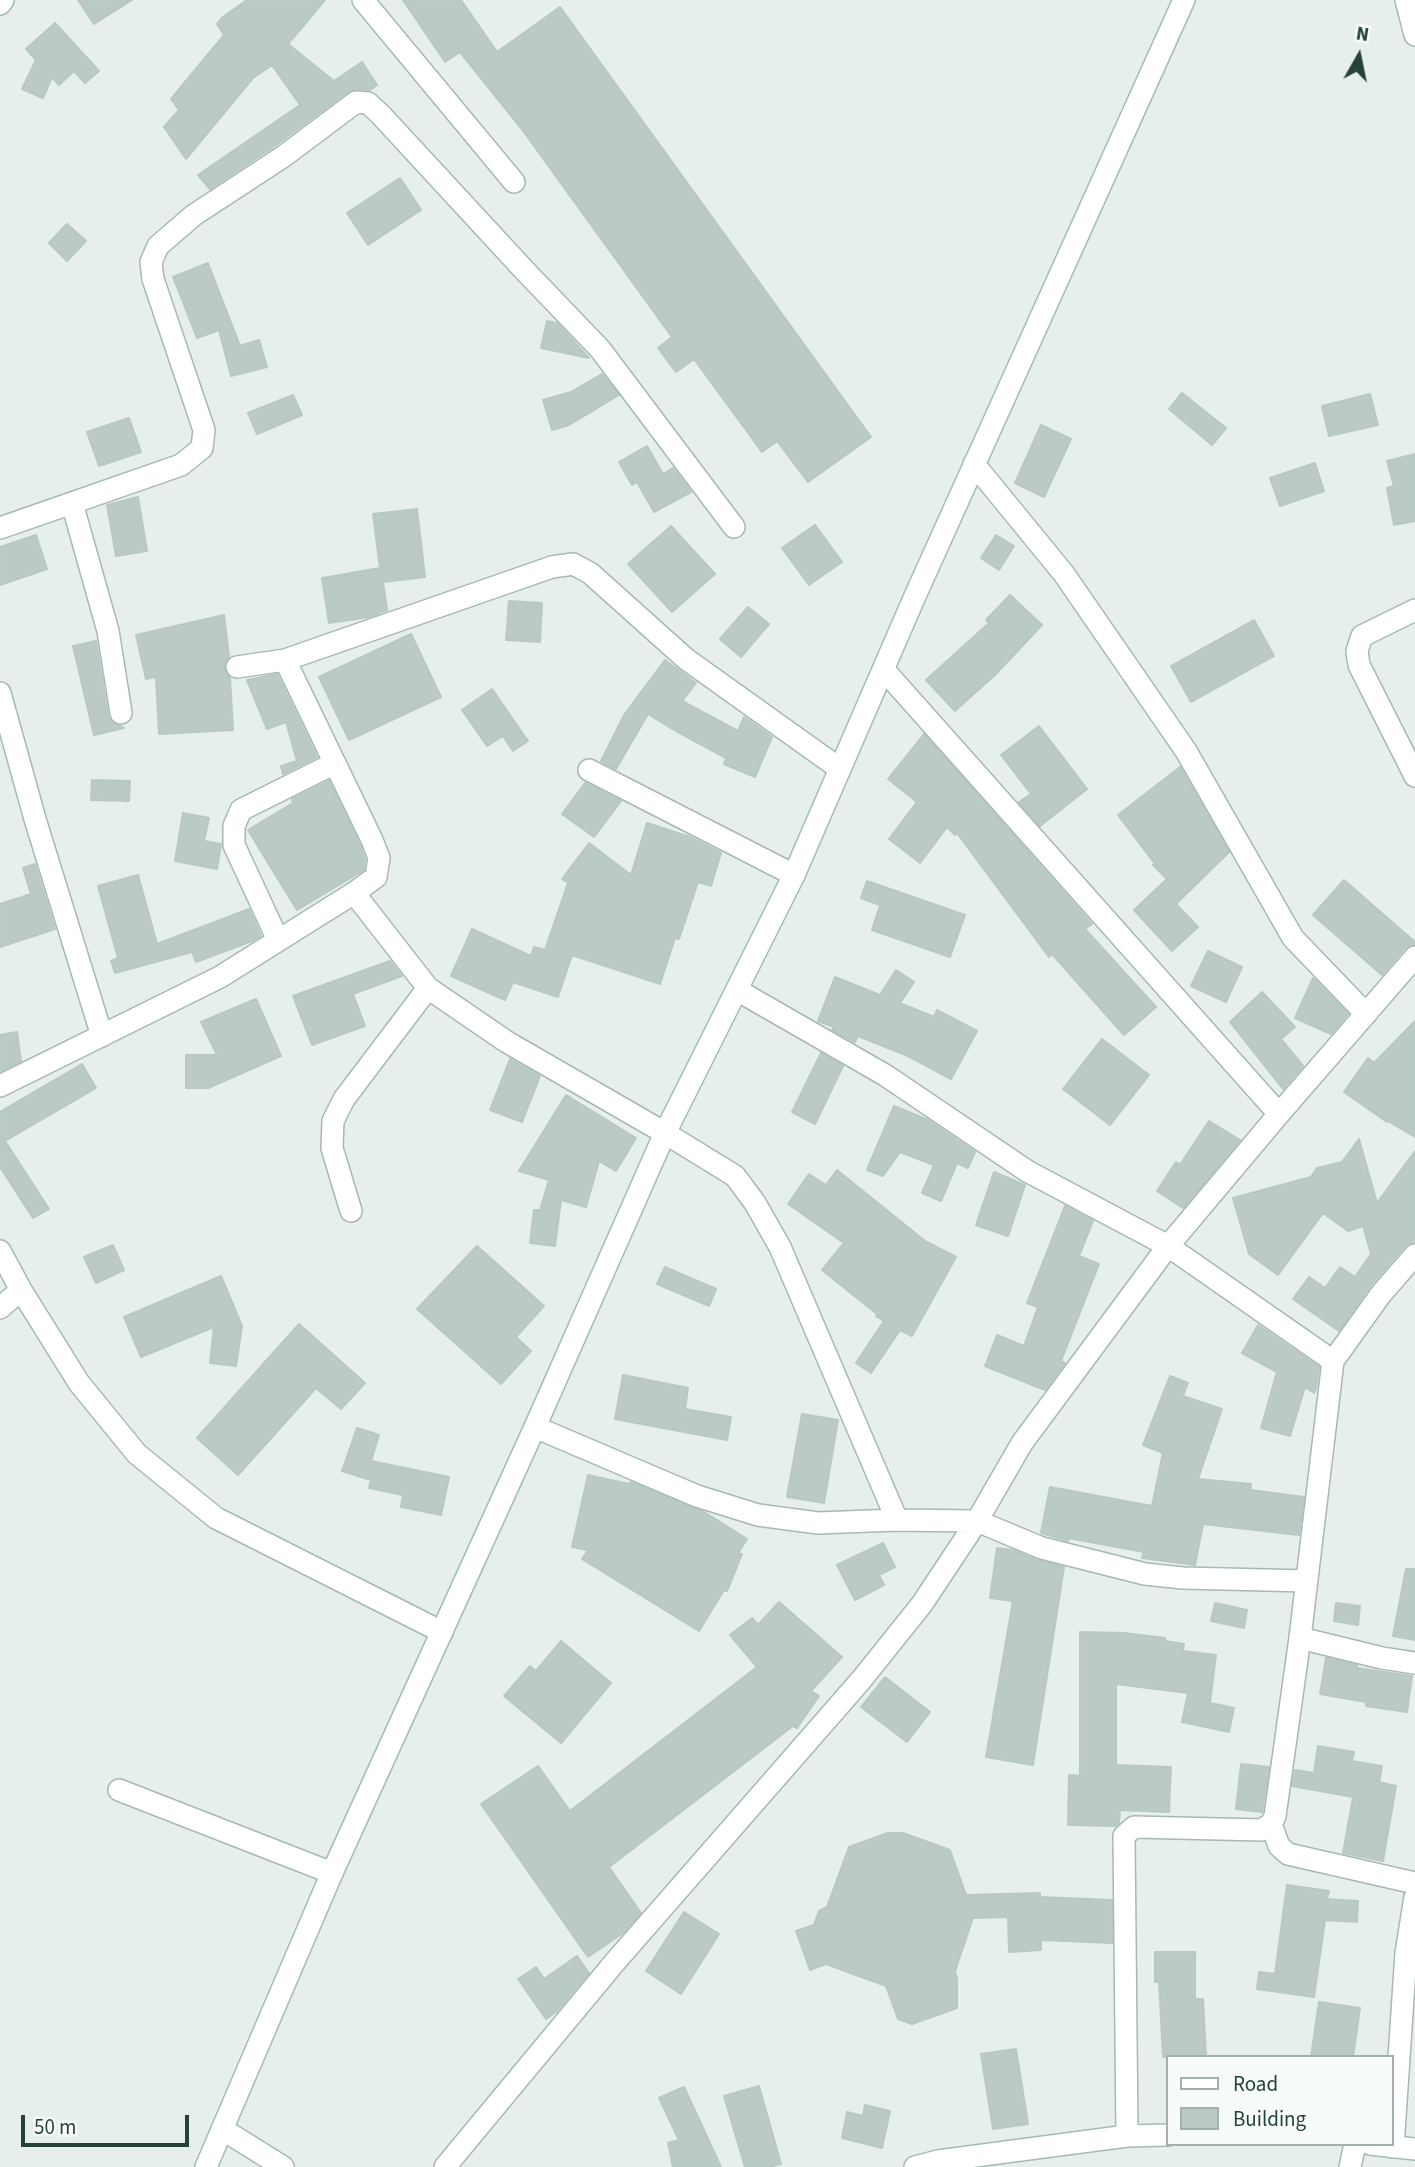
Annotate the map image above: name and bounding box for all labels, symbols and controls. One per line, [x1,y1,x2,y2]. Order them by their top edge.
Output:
text: N [1354,20,1371,49]
north arrow [1324,21,1394,91]
legend [1166,2055,1394,2146]
text: Road [1233,2069,1278,2099]
scale bar [24,2100,192,2144]
text: Building [1233,2104,1306,2134]
text: 50 m [34,2112,76,2142]

